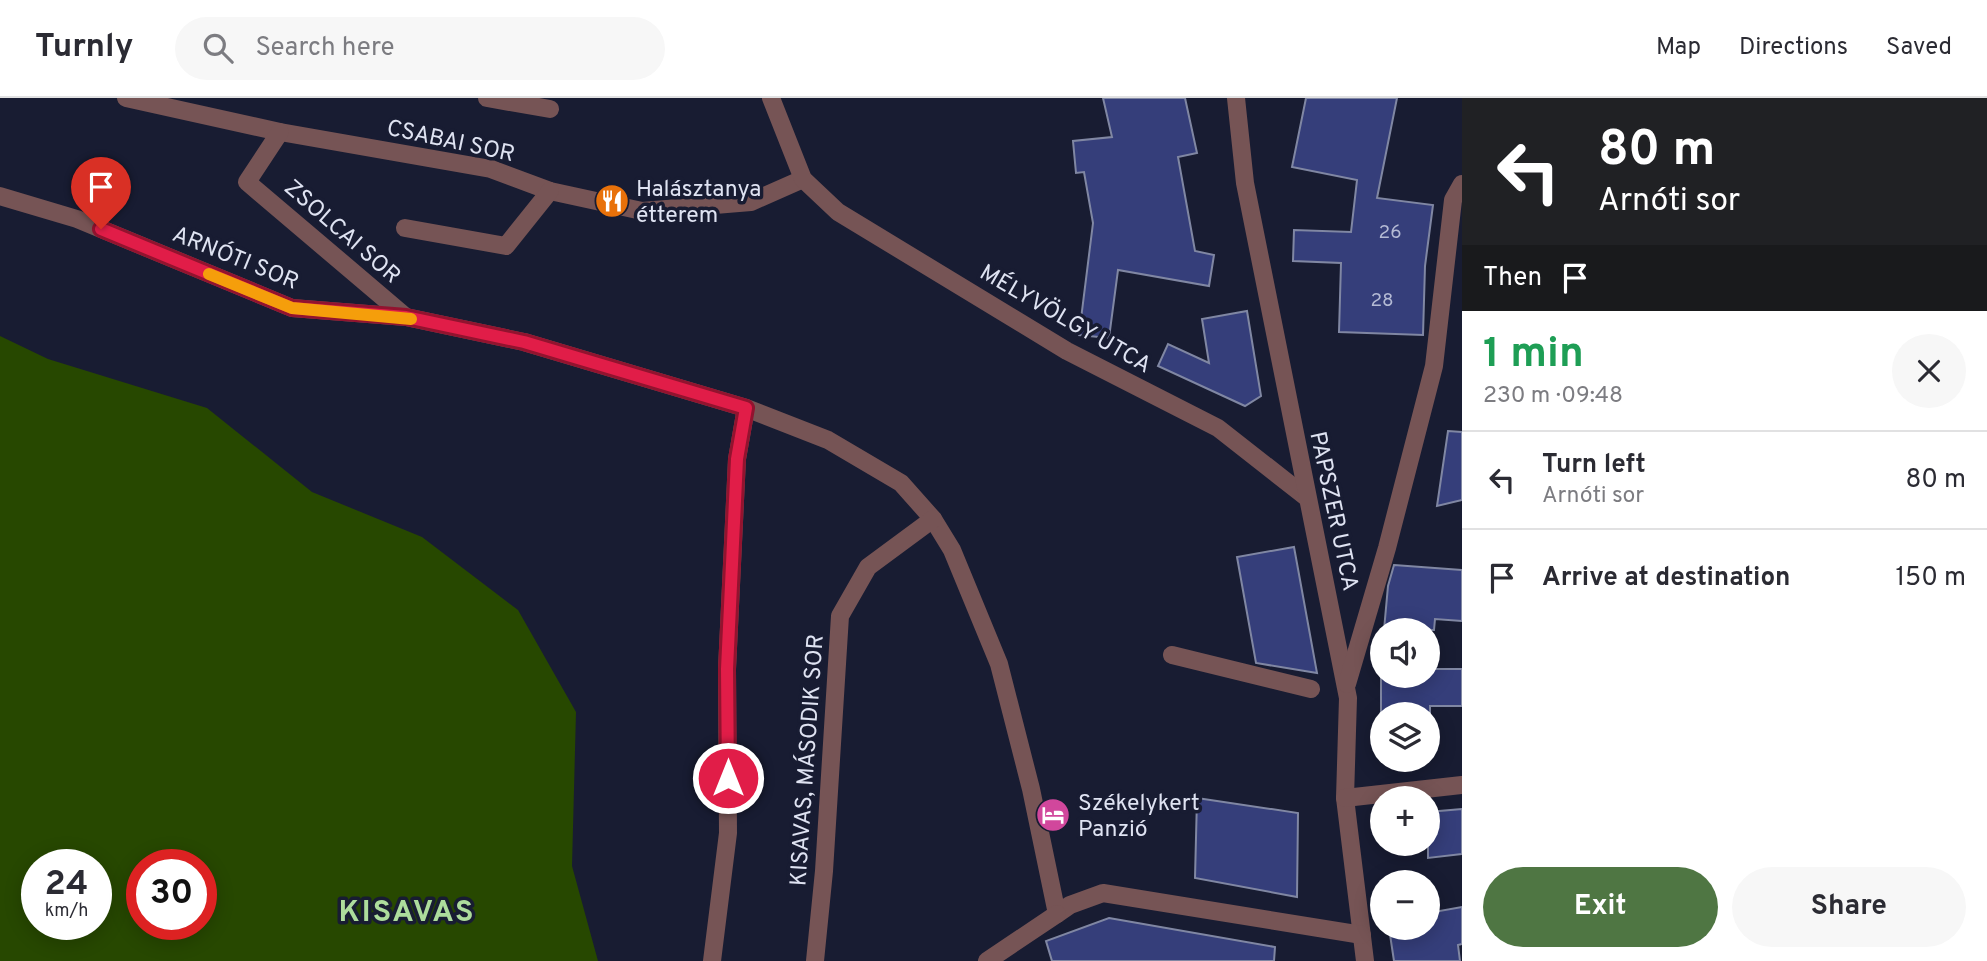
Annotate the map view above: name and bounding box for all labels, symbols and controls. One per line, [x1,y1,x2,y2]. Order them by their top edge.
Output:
search box [175,17,665,80]
text: Turnly [35,27,133,69]
icon: search [199,29,237,67]
text: Search here [255,32,394,65]
text: Map [1656,33,1701,63]
text: Directions [1739,33,1848,63]
text: Saved [1886,33,1952,63]
street label: CSABAI SOR [384,115,517,170]
text: 80 m [1598,121,1715,183]
icon: left [1483,126,1574,217]
pin [71,157,131,229]
icon: arrive [82,168,120,206]
street label: ZSOLCAI SOR [277,174,406,291]
place label: Halásztanya étterem [636,176,761,231]
restaurant icon: Halásztanya étterem [593,182,631,220]
text: Arnóti sor [1598,182,1740,222]
street label: ARNÓTI SOR [168,219,303,298]
house number: 26 [1379,221,1401,245]
street label: MÉLYVÖLGY UTCA [974,258,1156,381]
icon: arrive [1556,259,1594,297]
text: Then [1483,262,1542,295]
house number: 28 [1370,289,1394,313]
text: 1 min [1483,329,1584,382]
button: close [1892,334,1966,408]
text: 230 m · 09:48 [1483,382,1623,411]
street label: PAPSZER UTCA [1301,429,1364,594]
text: Turn left [1542,449,1646,482]
icon: left [1483,461,1521,499]
text: 80 m [1906,464,1966,497]
text: Arnóti sor [1542,482,1644,511]
icon: arrive [1483,559,1521,597]
text: Arrive at destination [1542,562,1790,595]
text: 150 m [1895,562,1966,595]
map controls [1370,618,1440,940]
button: sound [1370,618,1440,688]
street label: KISAVAS, MÁSODIK SOR [784,633,832,887]
button: layers [1370,702,1440,772]
position arrow [691,741,765,815]
button: + [1370,786,1440,856]
place label: Székelykert Panzió [1078,790,1200,845]
hotel icon: Székelykert Panzió [1034,796,1072,834]
speed limit sign: 30 [126,849,217,940]
text: 24 [45,863,88,907]
button: Exit [1483,867,1718,947]
button: Share [1732,867,1966,947]
button: − [1370,870,1440,940]
district label: KISAVAS [339,895,475,932]
text: km/h [45,900,88,923]

